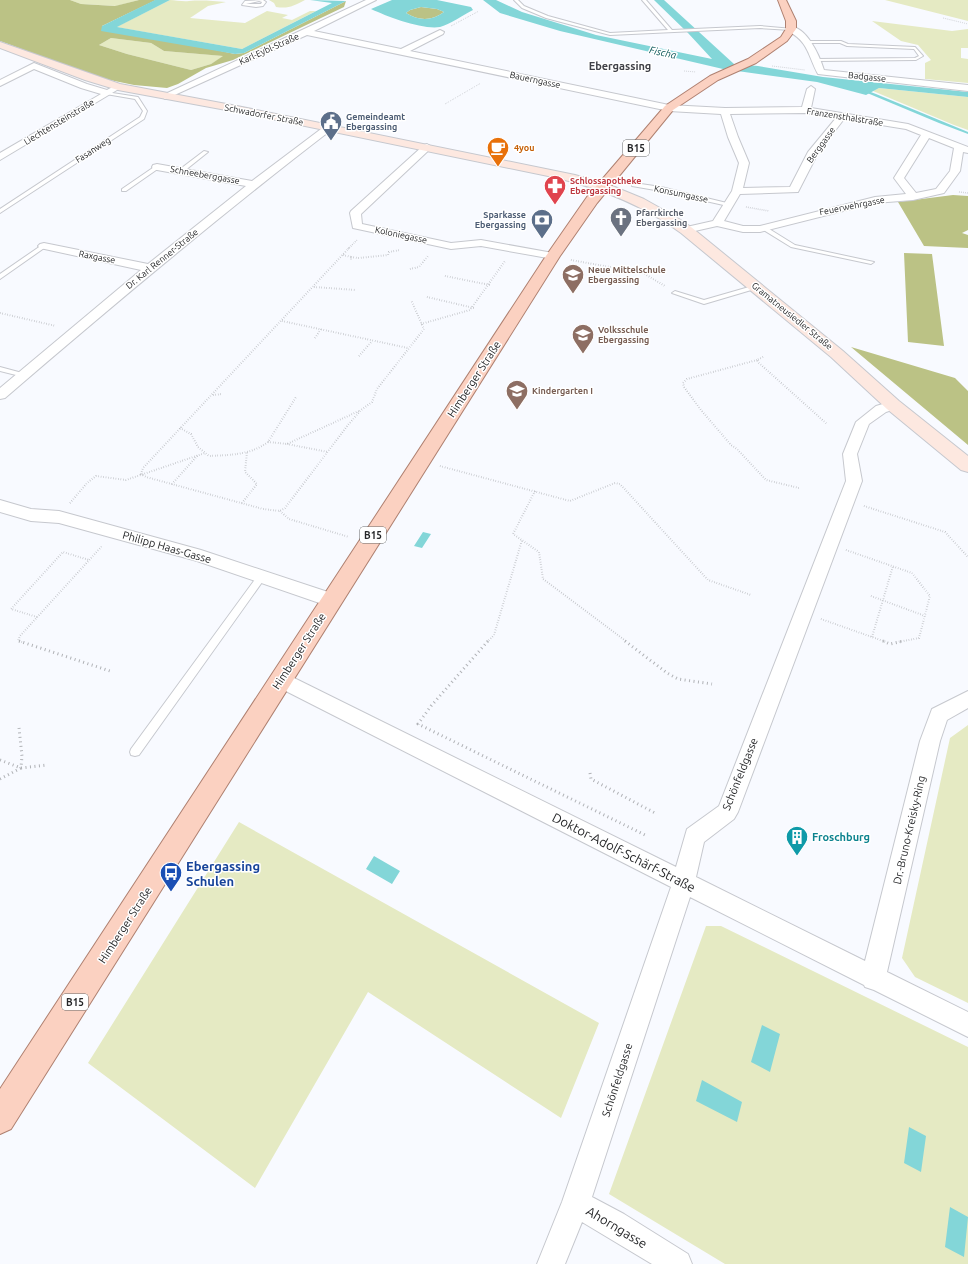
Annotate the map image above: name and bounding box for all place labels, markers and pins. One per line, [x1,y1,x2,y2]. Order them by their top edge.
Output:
public building icon: Gemeindeamt Ebergassing [318,109,344,142]
place label: Gemeindeamt Ebergassing [346,112,405,132]
cafe icon: 4you [485,135,511,168]
place label: 4you [514,143,534,153]
pharmacy icon: Schlossapotheke Ebergassing [542,173,568,206]
place label: Schlossapotheke Ebergassing [570,176,641,196]
church icon: Pfarrkirche Ebergassing [608,205,634,238]
bank icon: Sparkasse Ebergassing [529,207,555,240]
place label: Pfarrkirche Ebergassing [636,208,687,228]
place label: Sparkasse Ebergassing [475,210,526,230]
school or university icon: Neue Mittelschule Ebergassing [560,262,586,295]
place label: Neue Mittelschule Ebergassing [588,265,666,285]
school or university icon: Volksschule Ebergassing [570,322,596,355]
place label: Volksschule Ebergassing [598,325,649,345]
school or university icon: Kindergarten I [504,378,530,411]
place label: Kindergarten I [532,386,593,396]
building icon: Froschburg [784,824,810,857]
place label: Froschburg [812,831,870,843]
place label: Ebergassing Schulen [186,859,260,888]
bus stop icon: Ebergassing Schulen [158,860,184,893]

